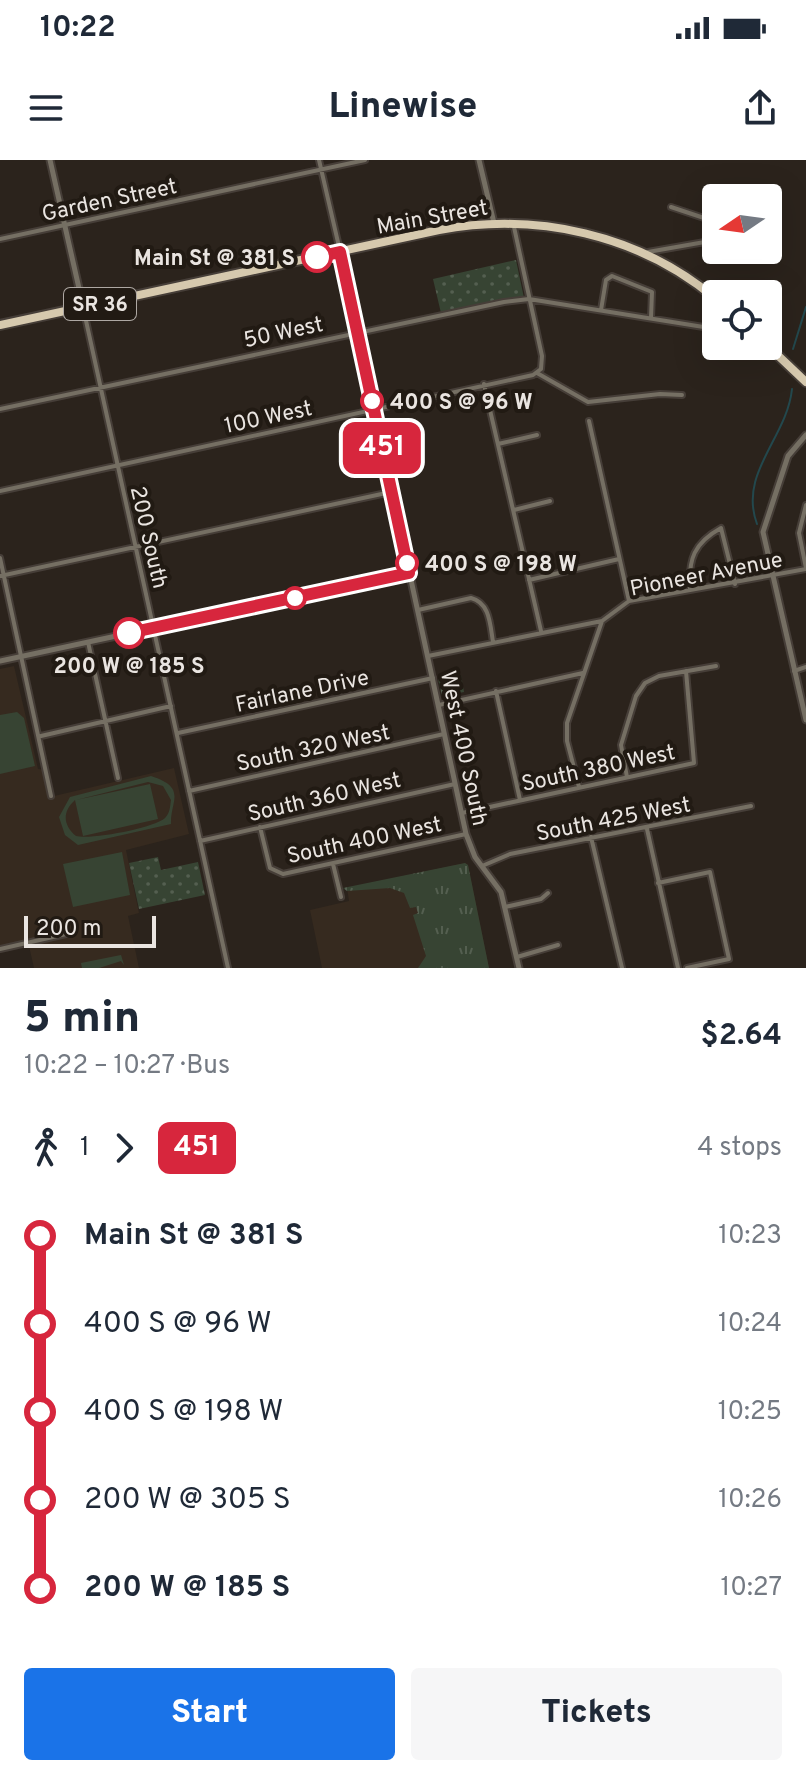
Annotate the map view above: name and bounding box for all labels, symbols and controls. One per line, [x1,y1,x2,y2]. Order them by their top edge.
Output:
text: 10:22 [40,10,116,47]
text: Linewise [329,85,477,131]
icon: menu [24,86,68,130]
icon: share [738,86,782,130]
street label: Garden Street [39,174,180,229]
north arrow [702,184,782,264]
map controls [702,184,782,360]
street label: Main Street [375,195,490,242]
marker: Main St @ 381 S [302,242,332,272]
place label: Main St @ 381 S [134,246,295,273]
button: locate [702,280,782,360]
road number: SR 36 [64,288,136,320]
street label: 50 West [241,312,326,355]
marker: 400 S @ 96 W [361,390,383,412]
place label: 400 S @ 96 W [390,390,533,417]
street label: 100 West [222,396,315,441]
line badge: 451 [336,422,428,474]
text: 451 [359,430,405,466]
street label: 200 South [123,484,172,591]
street label: Pioneer Avenue [628,547,785,603]
marker: 400 S @ 198 W [396,552,418,574]
place label: 400 S @ 198 W [425,552,577,579]
unlabelled marker [284,587,306,609]
marker: 200 W @ 185 S [114,618,144,648]
place label: 200 W @ 185 S [53,654,205,681]
street label: Fairlane Drive [233,665,372,720]
street label: West 400 South [433,669,492,829]
street label: South 320 West [234,720,393,779]
street label: South 380 West [519,740,678,799]
street label: South 360 West [245,768,404,829]
street label: South 425 West [534,792,693,849]
street label: South 400 West [285,812,444,871]
scale bar [24,912,156,948]
text: 200 m [36,916,101,943]
text: 5 min [24,992,140,1048]
text: $2.64 [701,1018,782,1055]
text: 10:22 – 10:27 · Bus [24,1050,230,1083]
icon: walk [24,1126,68,1170]
icon: forward [102,1126,146,1170]
text: 451 [174,1130,220,1166]
text: 1 [80,1132,90,1165]
text: 4 stops [697,1132,782,1165]
text: Main St @ 381 S [84,1218,303,1255]
text: 10:23 [718,1220,782,1253]
text: 400 S @ 96 W [84,1306,272,1343]
text: 10:24 [718,1308,782,1341]
text: 400 S @ 198 W [84,1394,283,1431]
text: 10:25 [718,1396,782,1429]
text: 200 W @ 305 S [84,1482,291,1519]
text: 10:26 [718,1484,782,1517]
text: 200 W @ 185 S [84,1570,290,1607]
text: 10:27 [721,1572,782,1605]
button: Start [24,1668,395,1760]
button: Tickets [411,1668,782,1760]

